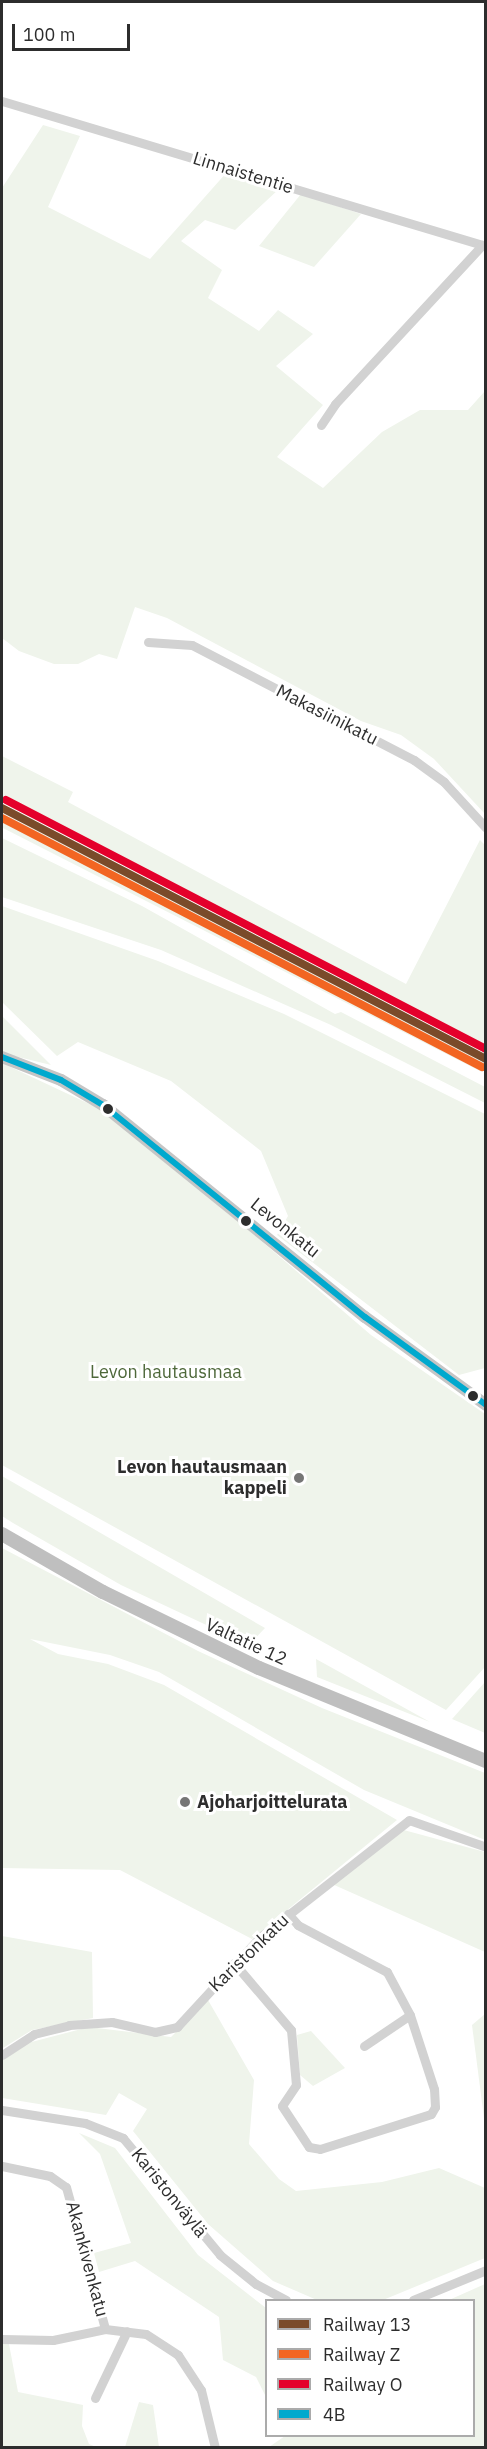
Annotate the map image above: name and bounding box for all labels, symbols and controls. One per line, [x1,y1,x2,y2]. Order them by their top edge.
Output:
scale bar [15,12,134,50]
text: 100 m [23,23,75,46]
street label: Linnaistentie [190,148,296,198]
street label: Makasiinikatu [273,680,381,750]
unlabelled marker [102,1103,114,1115]
street label: Levonkatu [246,1193,324,1263]
unlabelled marker [240,1215,252,1227]
park label: Levon hautausmaa [90,1361,242,1383]
unlabelled marker [467,1390,479,1402]
place label: Levon hautausmaan kappeli [117,1457,287,1500]
marker: Levon hautausmaan kappeli [292,1471,306,1485]
street label: Valtatie 12 [202,1614,290,1670]
place label: Ajoharjoittelurata [197,1791,348,1813]
marker: Ajoharjoittelurata [178,1795,192,1809]
street label: Karistonkatu [205,1910,293,1996]
street label: Karistonväylä [126,2144,212,2242]
street label: Akankivenkatu [61,2199,113,2319]
legend [265,2299,475,2437]
text: Railway 13 [323,2313,411,2336]
text: Railway Z [323,2343,400,2366]
text: Railway O [323,2373,402,2396]
text: 4B [323,2403,346,2426]

